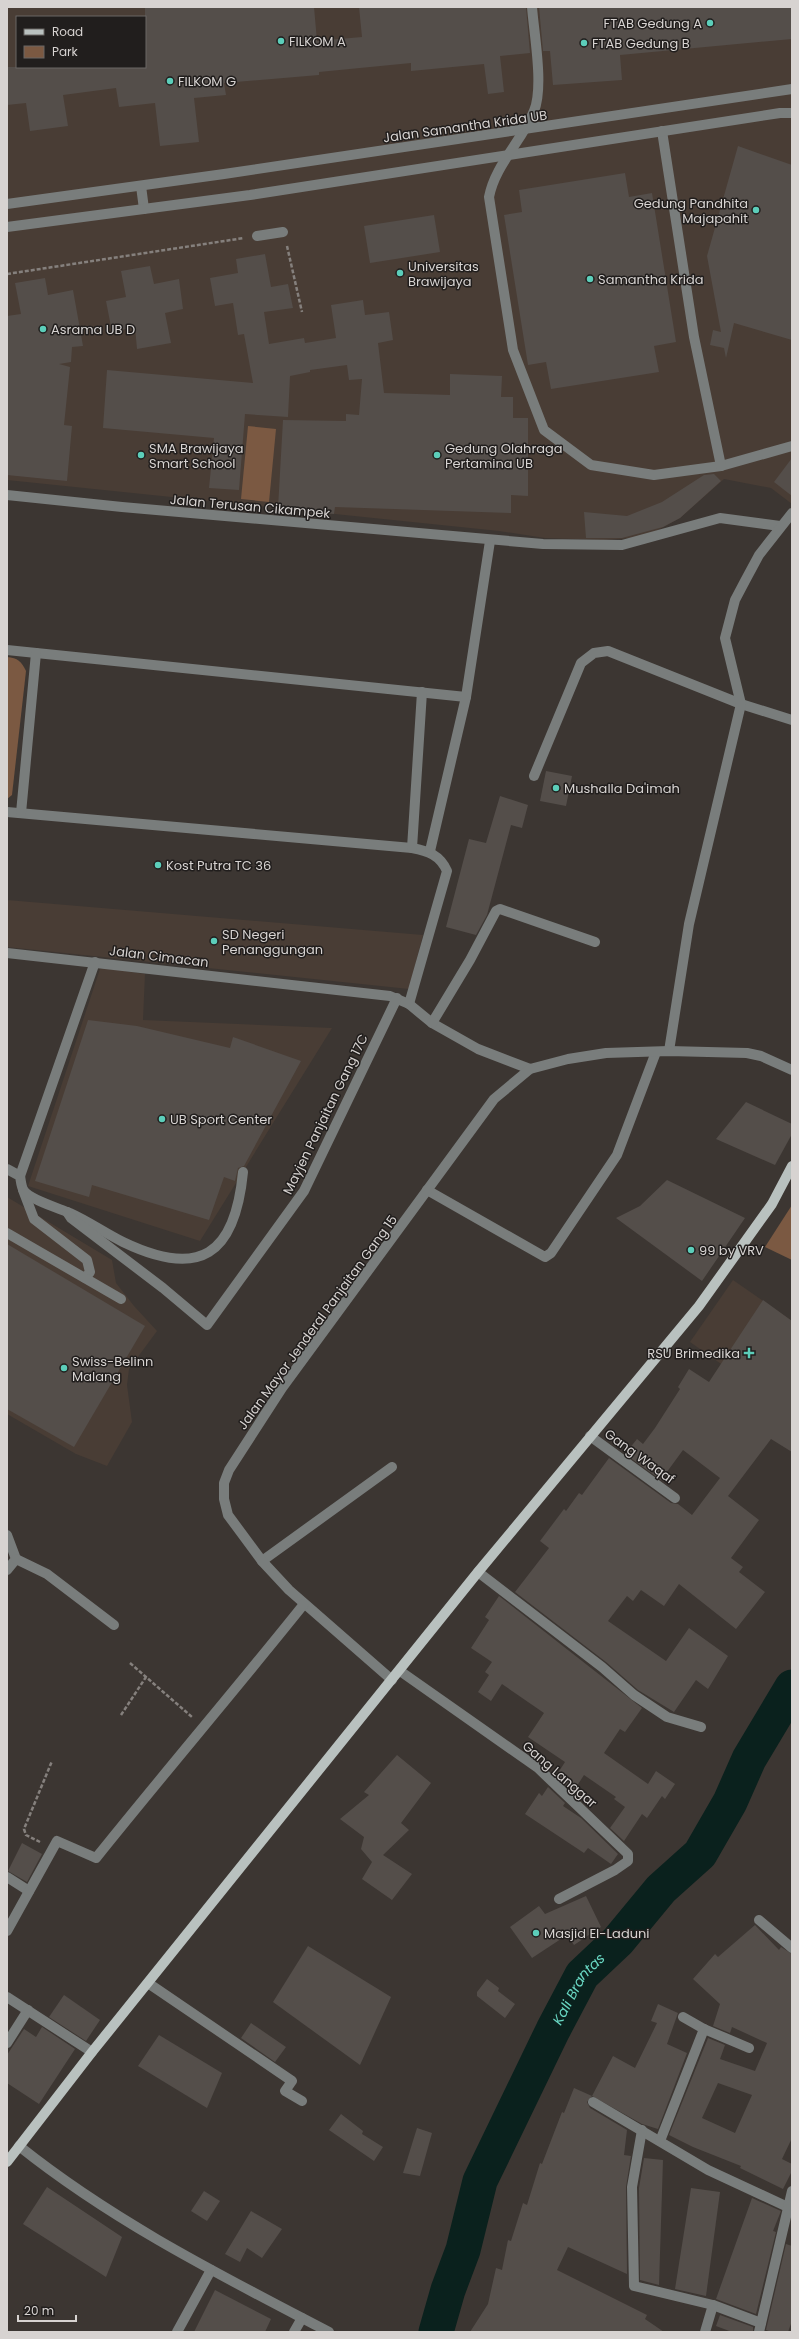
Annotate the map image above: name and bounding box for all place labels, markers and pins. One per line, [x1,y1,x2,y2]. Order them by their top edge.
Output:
place label: FTAB Gedung A [604,14,702,33]
marker: FTAB Gedung A [705,18,715,28]
place label: FILKOM A [289,32,346,51]
place label: FTAB Gedung B [592,34,690,53]
marker: FILKOM A [276,36,286,46]
marker: FTAB Gedung B [579,38,589,48]
place label: FILKOM G [178,72,236,91]
marker: FILKOM G [165,76,175,86]
place label: Gedung Pandhita Majapahit [634,194,748,228]
marker: Gedung Pandhita Majapahit [751,205,761,215]
place label: Universitas Brawijaya [408,257,479,291]
marker: Universitas Brawijaya [395,268,405,278]
place label: Samantha Krida [598,270,704,289]
marker: Samantha Krida [585,274,595,284]
place label: Asrama UB D [51,320,135,339]
marker: Asrama UB D [38,324,48,334]
place label: SMA Brawijaya Smart School [149,439,244,473]
place label: Gedung Olahraga Pertamina UB [445,439,563,473]
marker: SMA Brawijaya Smart School [136,450,146,460]
marker: Gedung Olahraga Pertamina UB [432,450,442,460]
place label: Mushalla Da'imah [564,779,680,798]
marker: Mushalla Da'imah [551,783,561,793]
place label: Kost Putra TC 36 [166,856,271,875]
marker: Kost Putra TC 36 [153,860,163,870]
place label: SD Negeri Penanggungan [222,925,323,959]
marker: SD Negeri Penanggungan [209,936,219,946]
place label: UB Sport Center [170,1110,272,1129]
marker: UB Sport Center [157,1114,167,1124]
place label: 99 by VRV [699,1241,764,1260]
marker: 99 by VRV [686,1245,696,1255]
place label: RSU Brimedika [647,1344,740,1363]
marker: RSU Brimedika [743,1347,755,1359]
place label: Swiss-Belinn Malang [72,1352,153,1386]
marker: Swiss-Belinn Malang [59,1363,69,1373]
place label: Masjid El-Laduni [544,1924,650,1943]
marker: Masjid El-Laduni [531,1928,541,1938]

